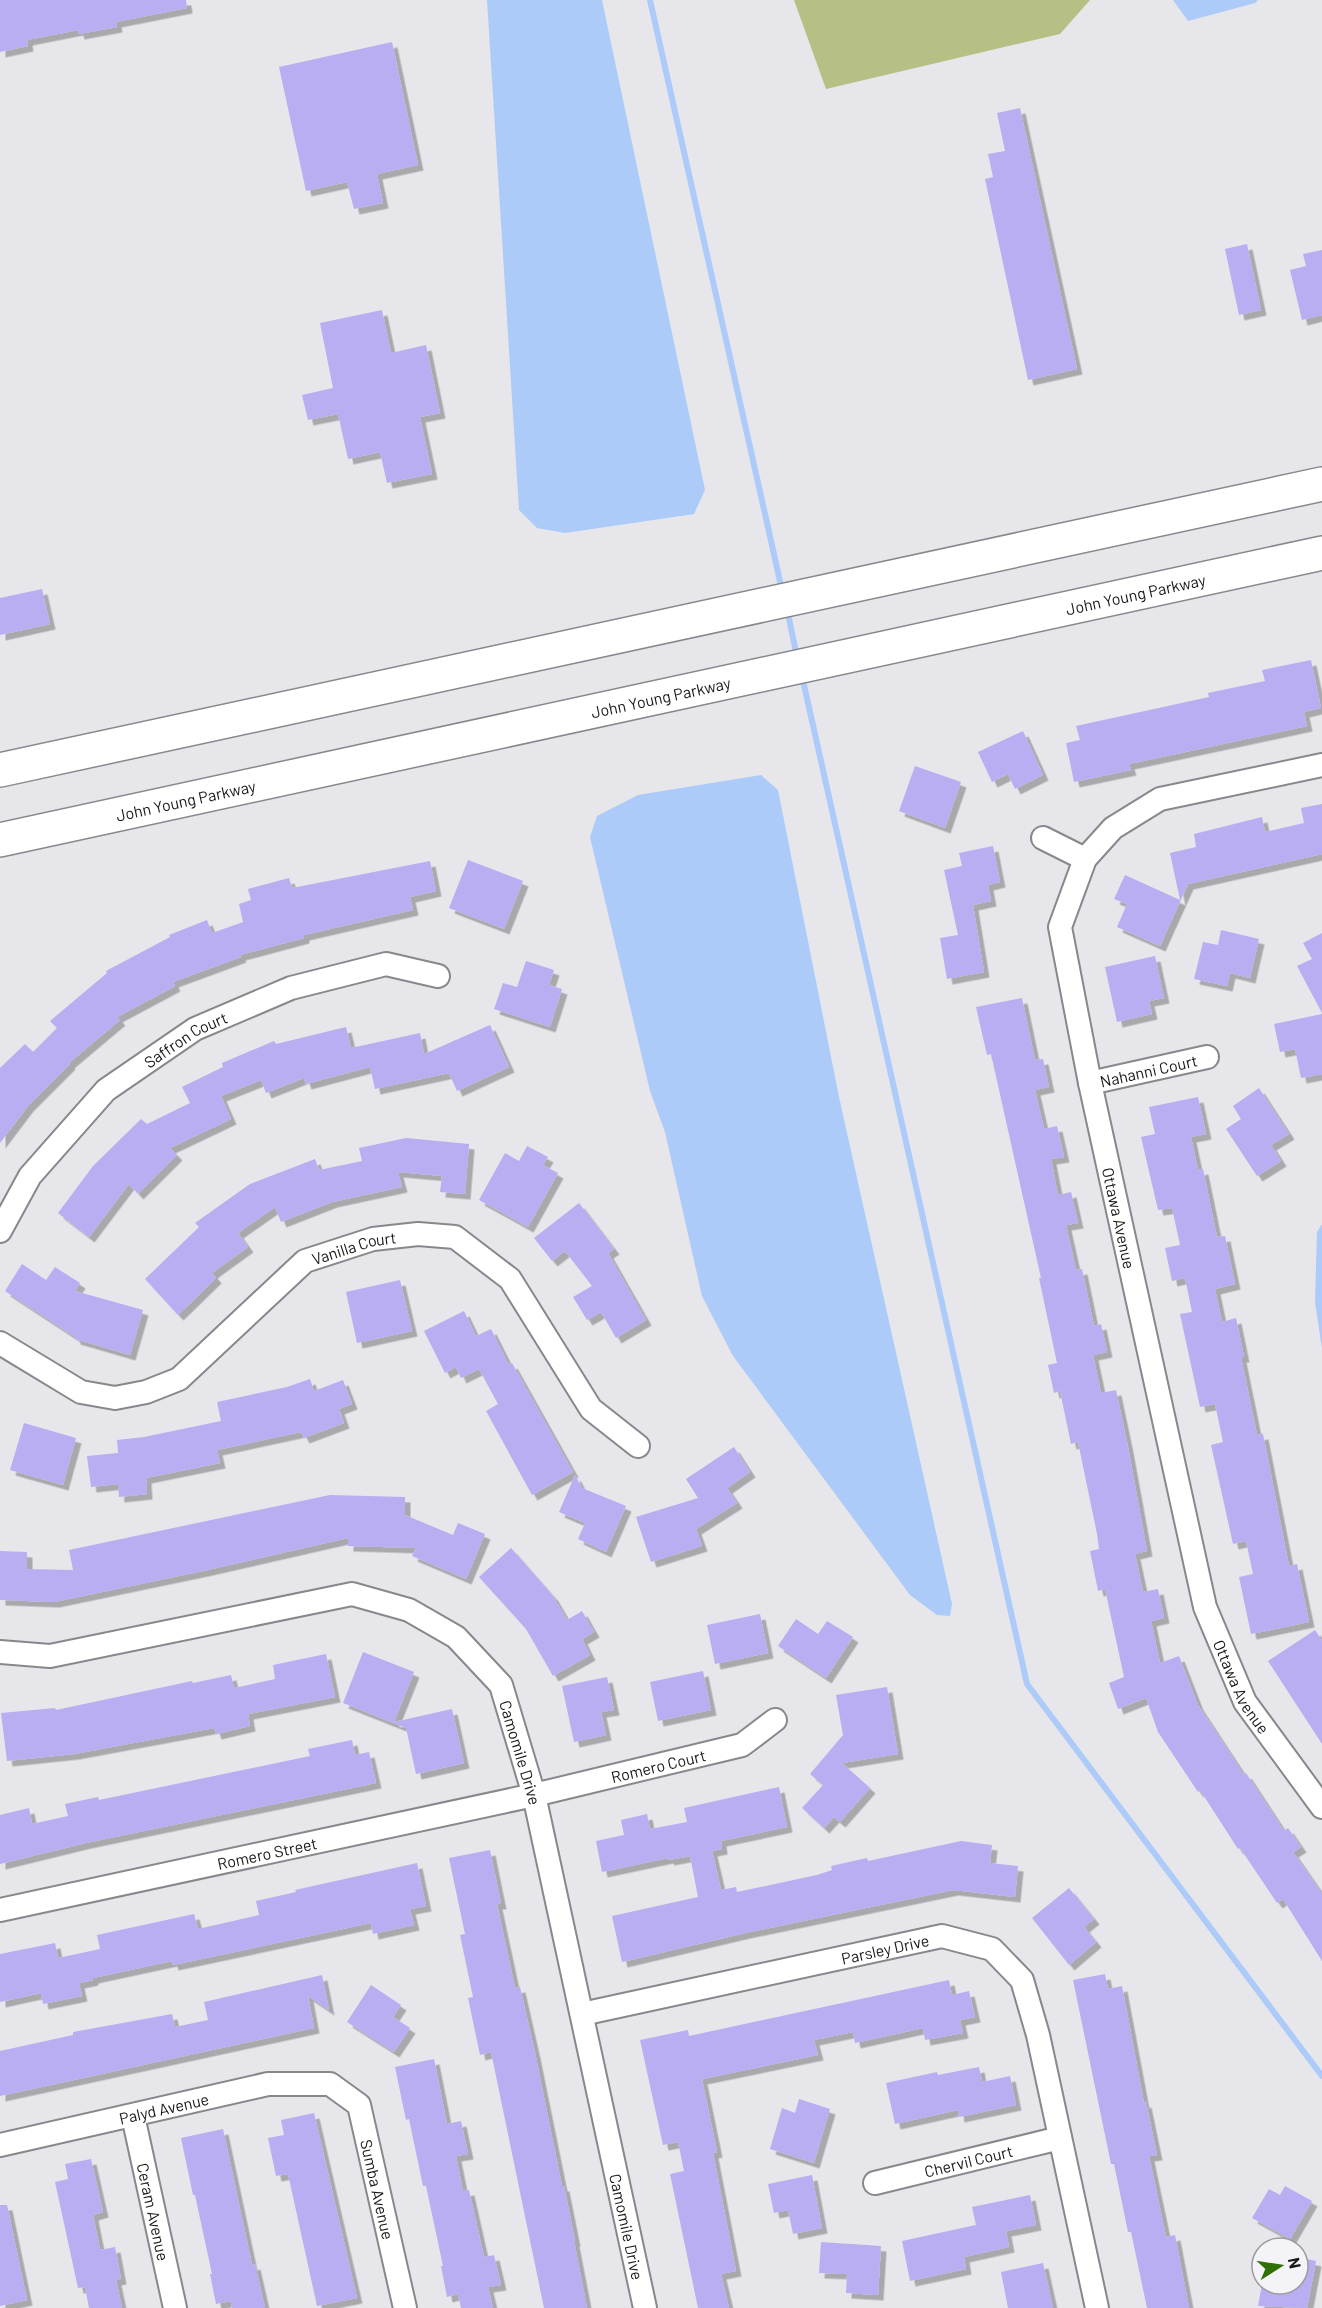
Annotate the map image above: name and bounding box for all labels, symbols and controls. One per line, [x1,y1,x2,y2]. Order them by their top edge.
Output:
street label: John Young Parkway [1064,569,1208,618]
street label: John Young Parkway [589,672,733,721]
street label: John Young Parkway [114,775,258,824]
street label: Saffron Court [140,1007,230,1071]
street label: Nahanni Court [1098,1050,1199,1090]
street label: Ottawa Avenue [1099,1165,1140,1270]
street label: Vanilla Court [309,1227,397,1268]
street label: Ottawa Avenue [1210,1637,1274,1737]
street label: Camomile Drive [497,1698,545,1806]
street label: Romero Court [609,1745,707,1786]
street label: Romero Street [215,1833,319,1873]
street label: Parsley Drive [839,1930,931,1967]
street label: Palyd Avenue [117,2088,210,2127]
street label: Sumba Avenue [358,2137,399,2241]
street label: Chervil Court [922,2140,1015,2180]
street label: Ceram Avenue [134,2161,174,2262]
street label: Camomile Drive [607,2172,648,2281]
north arrow [1250,2236,1310,2296]
text: N [1285,2256,1306,2270]

